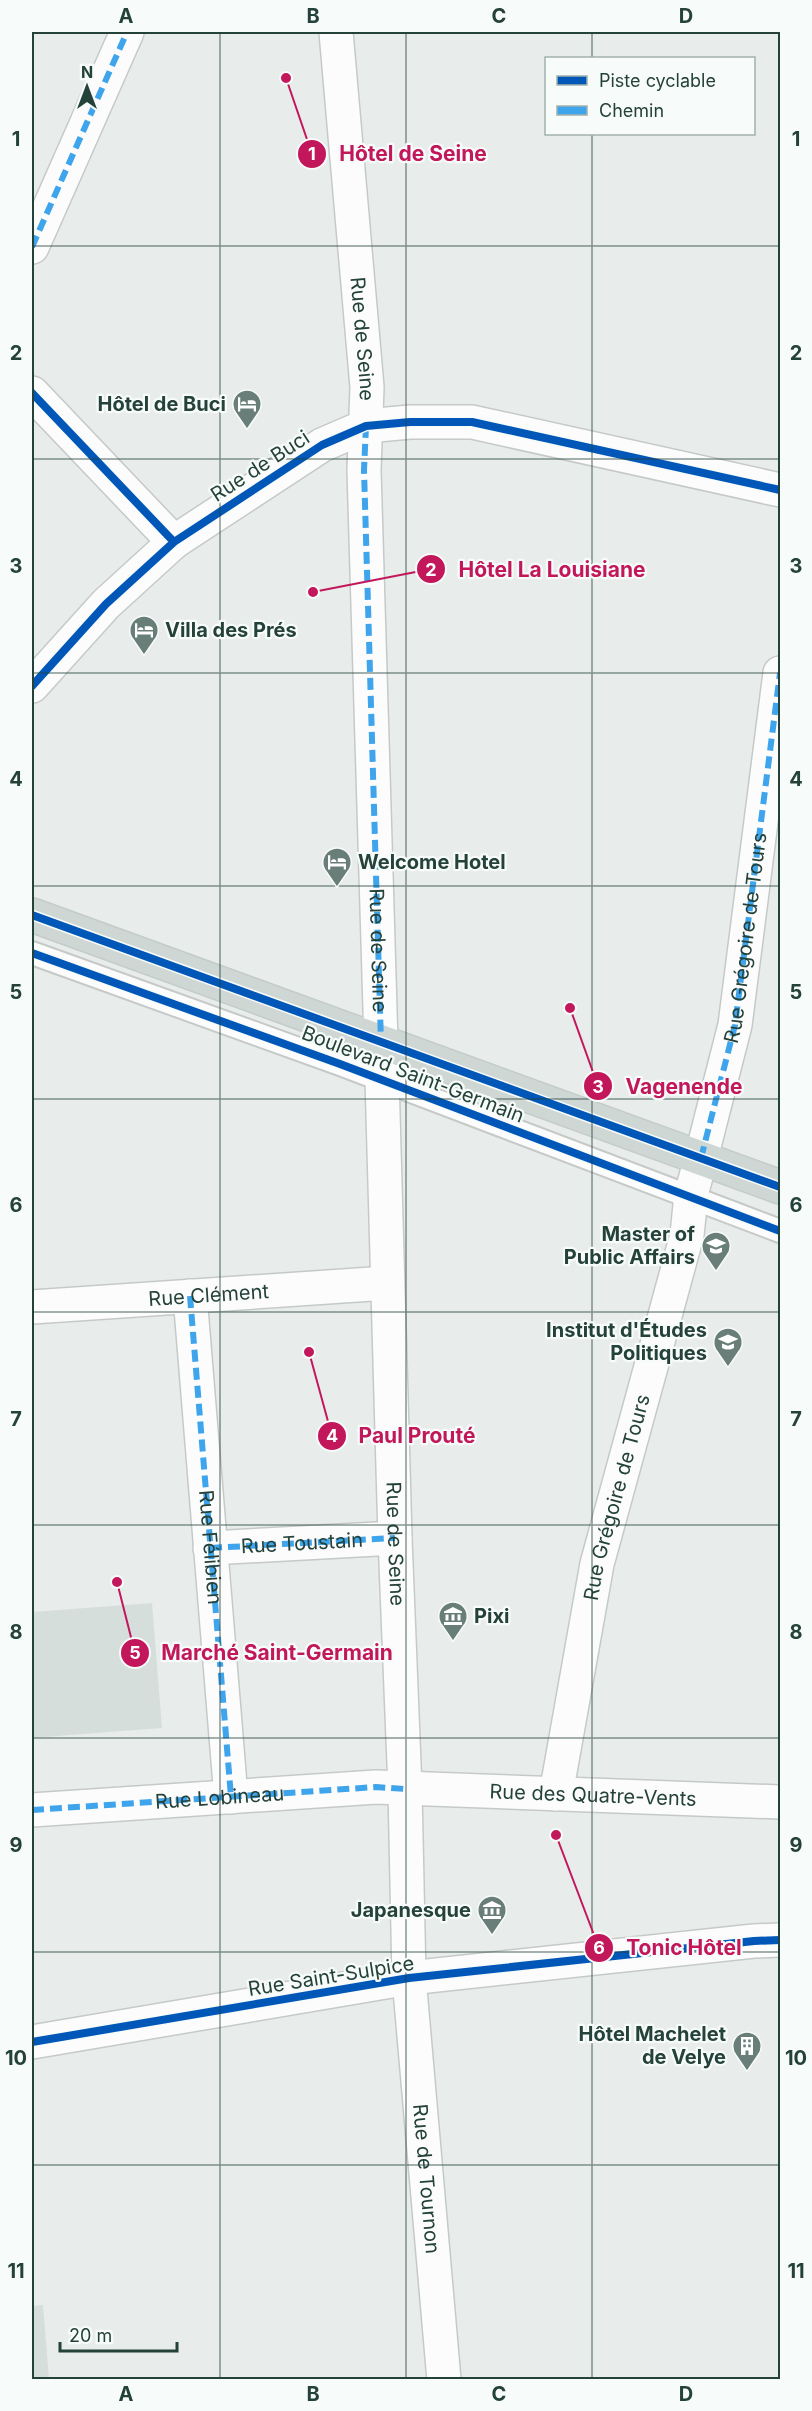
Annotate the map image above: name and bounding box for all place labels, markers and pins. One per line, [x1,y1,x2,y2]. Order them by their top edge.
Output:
callout: Hôtel de Seine [297,135,499,174]
hotel icon: Hôtel de Buci [231,388,263,430]
place label: Hôtel de Buci [97,392,226,416]
callout: Hôtel La Louisiane [416,550,657,589]
hotel icon: Villa des Prés [128,614,160,656]
place label: Villa des Prés [165,618,297,642]
hotel icon: Welcome Hotel [321,846,353,888]
place label: Welcome Hotel [358,850,506,874]
callout: Vagenende [583,1067,754,1106]
place label: Master of Public Affairs [564,1222,695,1269]
school or university icon: Master of Public Affairs [700,1230,732,1272]
place label: Institut d'Études Politiques [546,1317,707,1365]
school or university icon: Institut d'Études Politiques [712,1326,744,1368]
callout: Paul Prouté [317,1416,488,1455]
museum icon: Pixi [437,1600,469,1642]
place label: Pixi [474,1604,509,1628]
callout: Marché Saint-Germain [120,1634,405,1673]
museum icon: Japanesque [476,1894,508,1936]
place label: Japanesque [351,1898,471,1922]
callout: Tonic Hôtel [584,1928,753,1967]
place label: Hôtel Machelet de Velye [579,2022,726,2069]
building icon: Hôtel Machelet de Velye [731,2030,763,2072]

